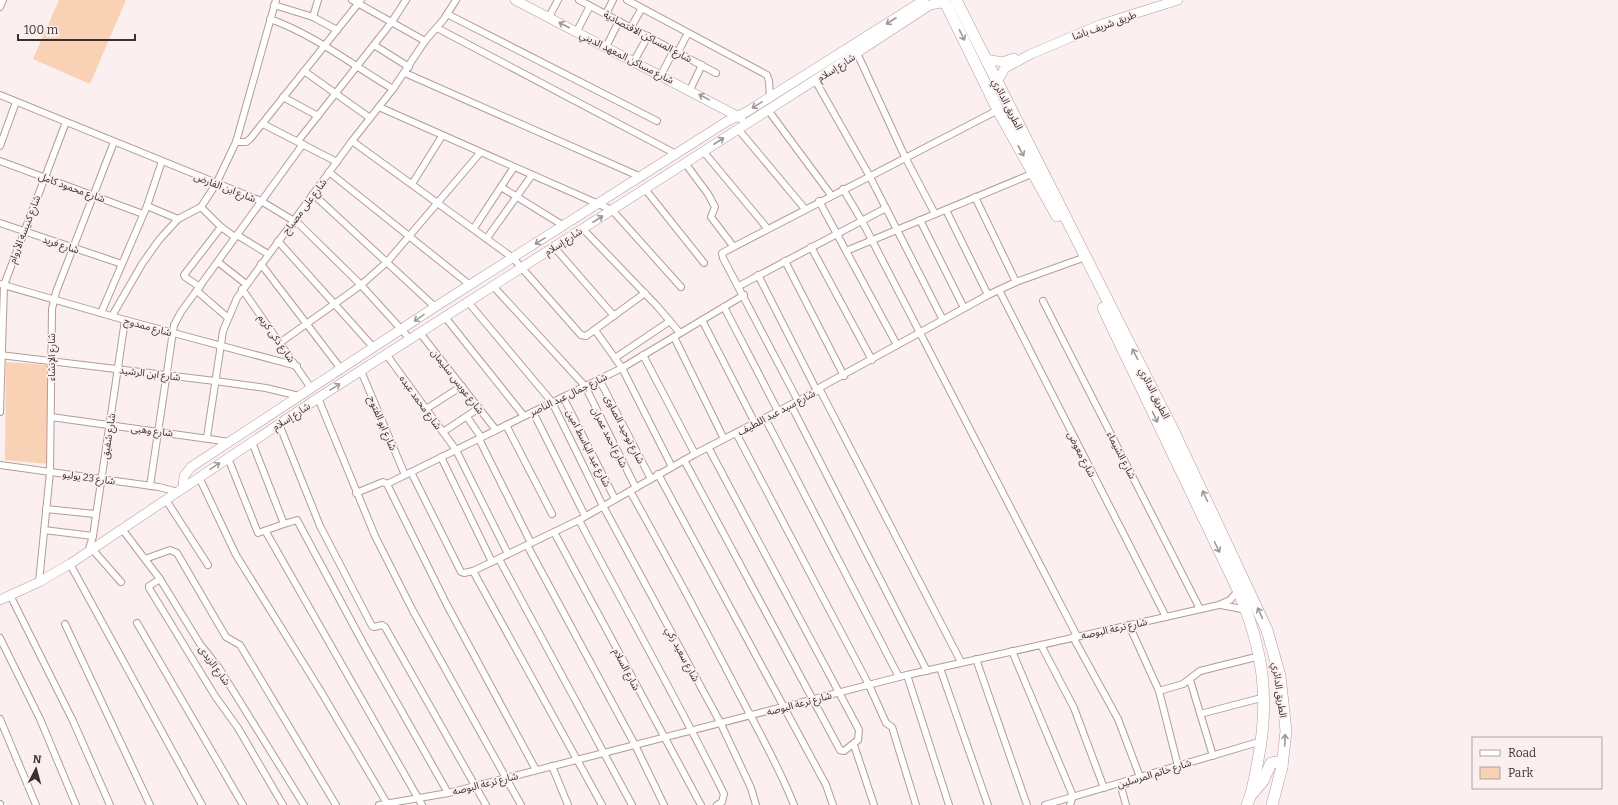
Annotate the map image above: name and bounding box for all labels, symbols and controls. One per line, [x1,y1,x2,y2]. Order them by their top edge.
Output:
street label: شارع المساكن الاقتصادية [601,8,694,66]
street label: طريق شريف باشا [1071,9,1138,43]
scale bar [18,16,135,42]
one-way arrow [885,16,896,25]
one-way arrow [558,20,570,28]
text: 100 m [24,23,59,37]
street label: شارع مساكن المعهد الديني [577,29,676,88]
one-way arrow [959,29,966,41]
street label: شارع إسلام [815,51,859,86]
street label: الطريق الدائري [988,77,1025,133]
one-way arrow [698,93,710,101]
one-way arrow [751,102,763,110]
one-way arrow [713,137,724,145]
one-way arrow [1018,144,1025,156]
street label: شارع محمود كامل [36,170,107,207]
street label: شارع ابن الفارض [192,171,257,206]
street label: شارع على مصباح [280,176,330,237]
street label: شارع كنيسه الأروام [6,194,45,266]
one-way arrow [592,215,603,223]
street label: شارع إسلام [542,225,586,260]
street label: شارع فريد [40,233,81,258]
one-way arrow [534,237,546,245]
street label: شارع ذكى كريم [254,312,297,366]
one-way arrow [413,314,424,322]
street label: شارع ممدوح [122,315,173,340]
street label: شارع الإنشاء [46,333,59,381]
street label: شارع عويس سليمان [427,347,486,417]
one-way arrow [1130,348,1138,360]
street label: شارع ابن الرشيد [119,364,181,385]
street label: الطريق الدائري [1135,366,1172,422]
street label: شارع جمال عبد الناصر [527,371,610,420]
street label: شارع محمد عبده [396,373,444,433]
one-way arrow [329,383,340,391]
street label: شارع سيد عبد اللطيف [736,387,818,439]
street label: شارع توحيد الصاوى [601,393,647,466]
street label: شارع ابو الفتوح [364,394,399,453]
street label: شارع إسلام [270,400,314,435]
street label: شارع احمد عمران [588,405,630,470]
street label: شارع عبد الباسط امين [562,408,613,490]
one-way arrow [1152,410,1159,422]
street label: شارع شفيق [99,412,120,460]
street label: شارع وهبى [130,422,174,441]
street label: شارع معوض [1064,430,1098,480]
street label: شارع الشيماء [1103,430,1138,482]
one-way arrow [209,462,220,470]
street label: شارع 23 يوليو [61,468,116,489]
one-way arrow [1200,490,1208,502]
one-way arrow [1214,540,1221,552]
one-way arrow [1256,608,1263,620]
street label: شارع ترعة البوصه [1080,616,1149,643]
street label: شارع سعيد زكي [661,625,702,685]
street label: شارع الزيدى [195,643,233,688]
street label: شارع السلام [608,646,642,694]
street label: الطريق الدائري [1268,662,1289,719]
street label: شارع ترعة البوصه [765,689,834,719]
one-way arrow [1282,734,1289,747]
legend [1472,737,1602,789]
text: Road [1508,746,1536,760]
north arrow [16,749,56,789]
text: N [32,753,42,767]
street label: شارع خاتم المرسلين [1116,757,1193,792]
text: Park [1508,766,1534,780]
street label: شارع ترعة البوصه [451,770,520,799]

